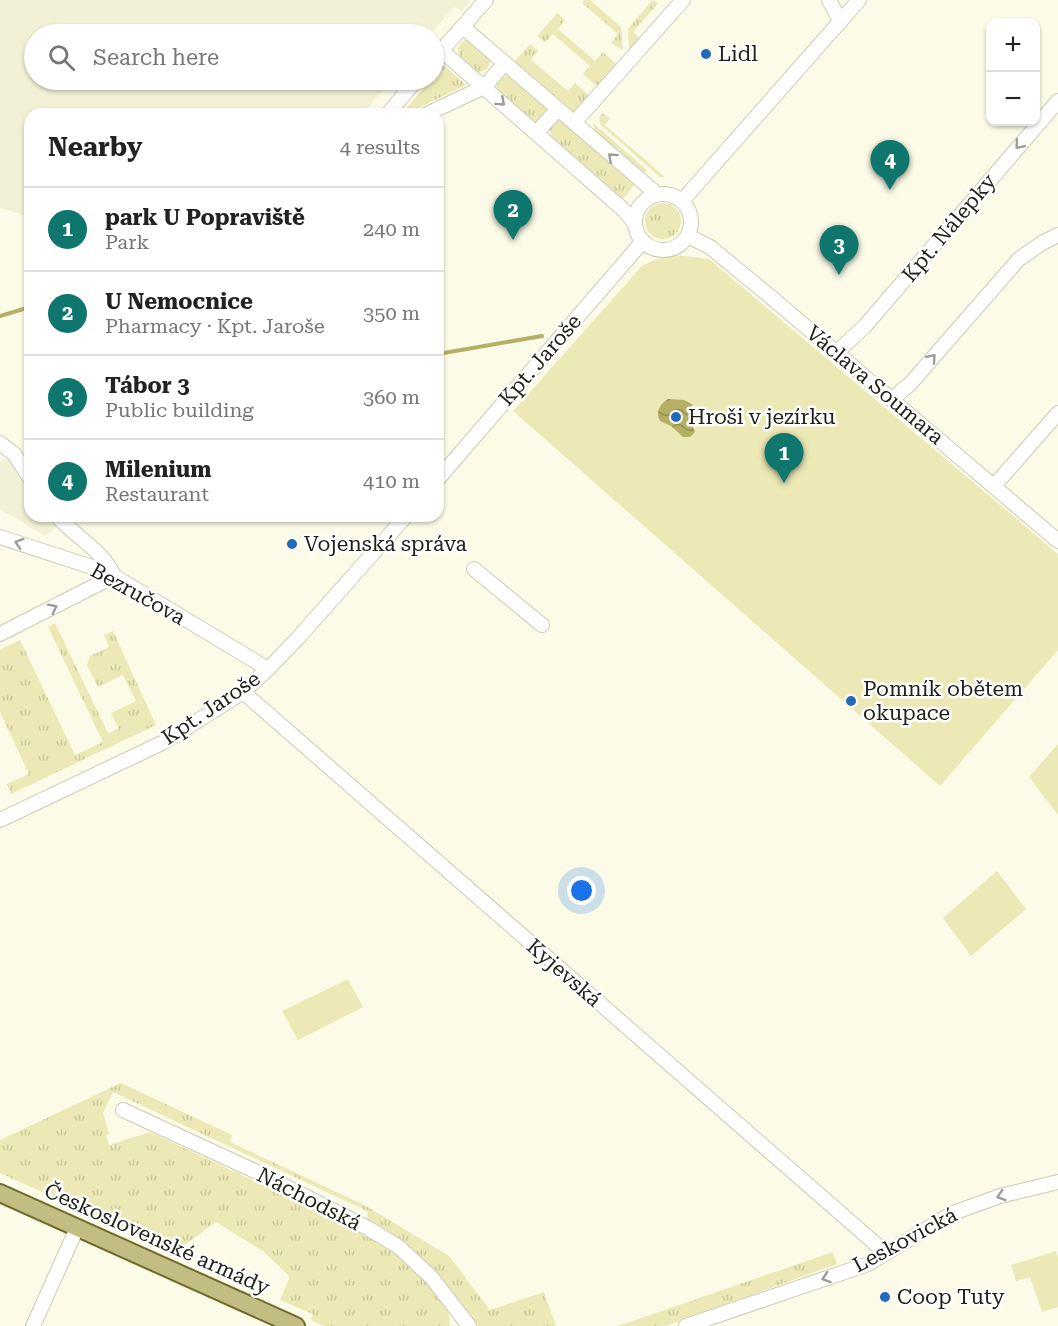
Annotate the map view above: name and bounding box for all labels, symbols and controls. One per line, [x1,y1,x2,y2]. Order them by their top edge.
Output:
map controls [986,18,1040,126]
button: + [986,18,1040,72]
search box [24,24,444,90]
icon: search [45,41,78,74]
place label: Lidl [718,42,758,66]
text: Search here [93,45,219,70]
marker: Lidl [699,47,713,61]
button: − [986,72,1040,126]
one-way arrow [494,95,504,106]
text: Nearby [48,132,142,162]
text: 4 results [340,135,420,159]
one-way arrow [1016,138,1027,149]
pin: 4 [870,140,910,190]
one-way arrow [608,153,619,164]
street label: Kpt. Nálepky [897,169,1001,287]
pin: 2 [494,190,532,240]
text: park U Popraviště [105,205,305,230]
text: 1 [62,217,73,241]
text: 240 m [363,217,420,241]
pin: 3 [820,226,858,275]
text: Park [105,230,149,254]
text: U Nemocnice [105,289,253,314]
text: 2 [62,301,73,325]
text: 350 m [363,301,420,325]
street label: Kpt. Jaroše [494,309,586,411]
text: Pharmacy · Kpt. Jaroše [105,314,325,338]
street label: Václava Soumara [802,321,949,450]
one-way arrow [925,353,936,364]
text: Tábor 3 [105,373,190,398]
text: 3 [62,385,73,409]
text: 360 m [363,385,420,409]
text: Public building [105,398,254,422]
place label: Hroši v jezírku [688,405,835,429]
marker: Hroši v jezírku [669,410,683,424]
pin: 1 [764,434,804,483]
text: Milenium [105,457,211,482]
text: 4 [62,469,73,493]
text: 410 m [363,469,420,493]
text: Restaurant [105,482,209,506]
place label: Vojenská správa [304,532,468,556]
marker: Vojenská správa [285,537,299,551]
one-way arrow [14,538,25,550]
street label: Bezručova [86,558,190,630]
one-way arrow [46,604,57,615]
street label: Kpt. Jaroše [157,666,265,750]
place label: Pomník obětem okupace [863,677,1023,725]
marker: Pomník obětem okupace [844,694,858,708]
your location [567,876,596,905]
street label: Kyjevská [522,934,607,1012]
street label: Náchodská [253,1163,365,1236]
street label: Československé armády [41,1178,274,1300]
one-way arrow [996,1189,1007,1201]
street label: Leskovická [849,1202,962,1277]
one-way arrow [821,1271,832,1283]
place label: Coop Tuty [897,1285,1005,1309]
marker: Coop Tuty [878,1290,892,1304]

